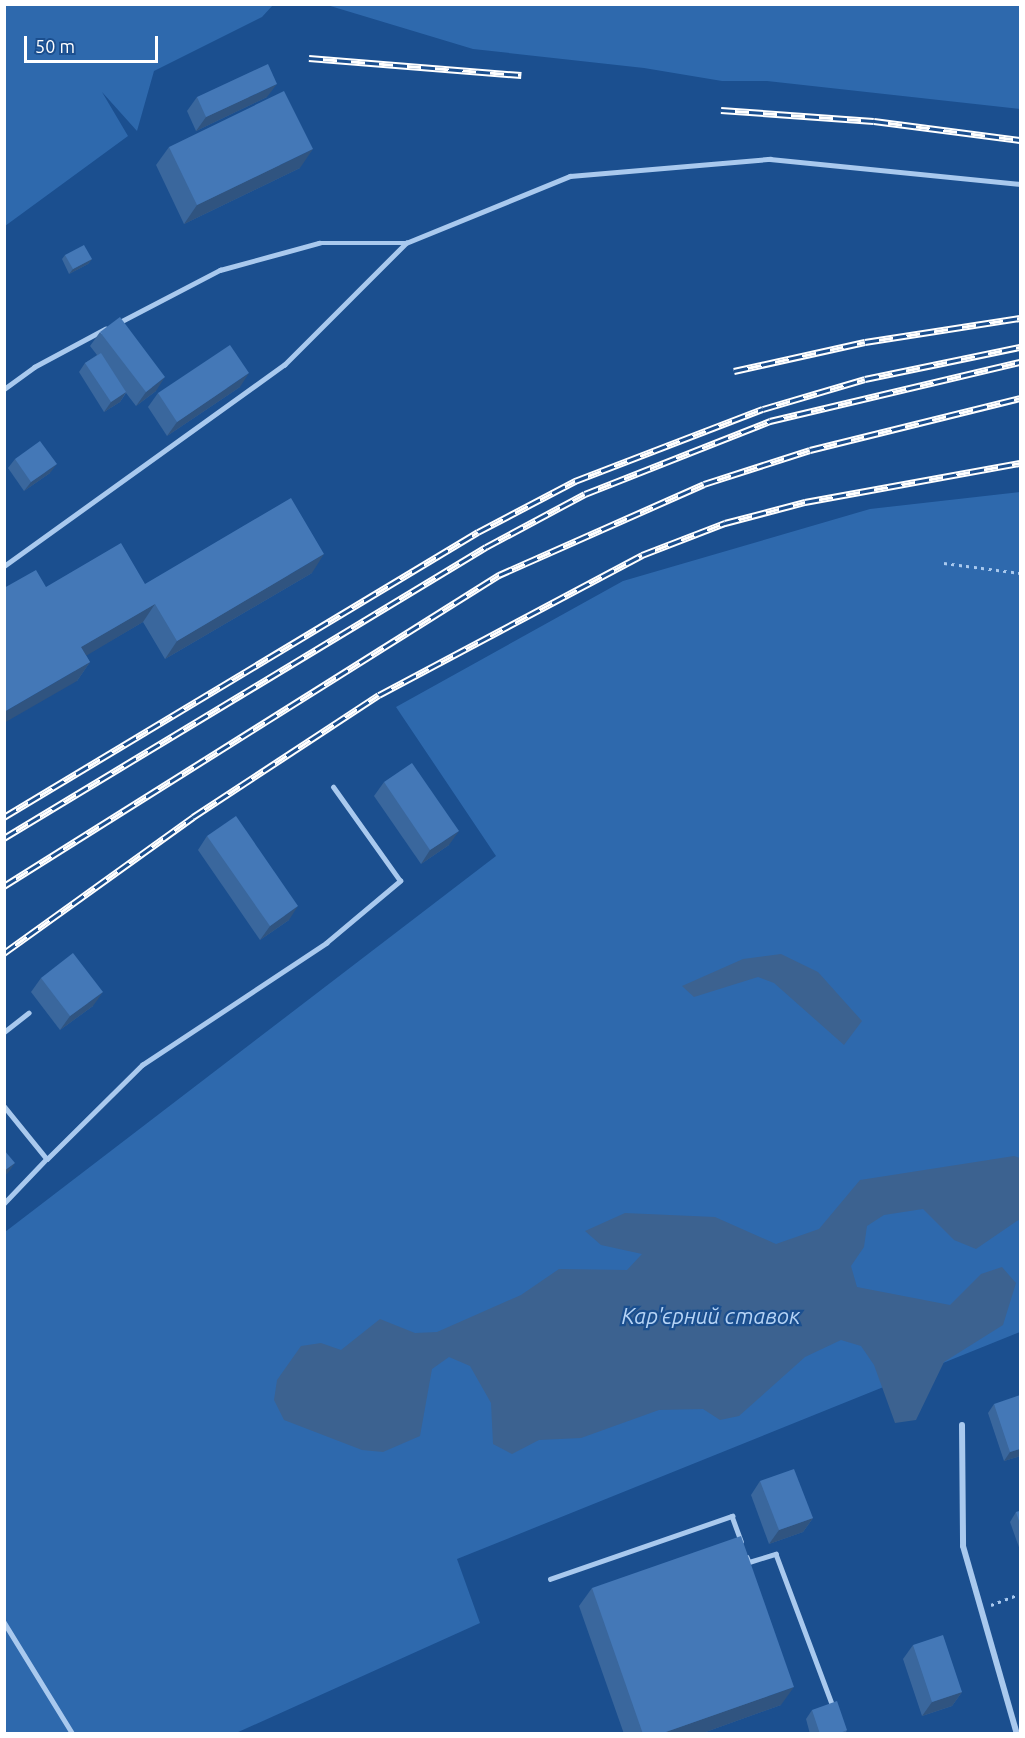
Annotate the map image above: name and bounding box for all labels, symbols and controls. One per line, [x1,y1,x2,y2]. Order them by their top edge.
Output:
scale bar [27,24,160,62]
text: 50 m [35,36,75,56]
water label: Кар'єрний ставок [622,1303,800,1329]

